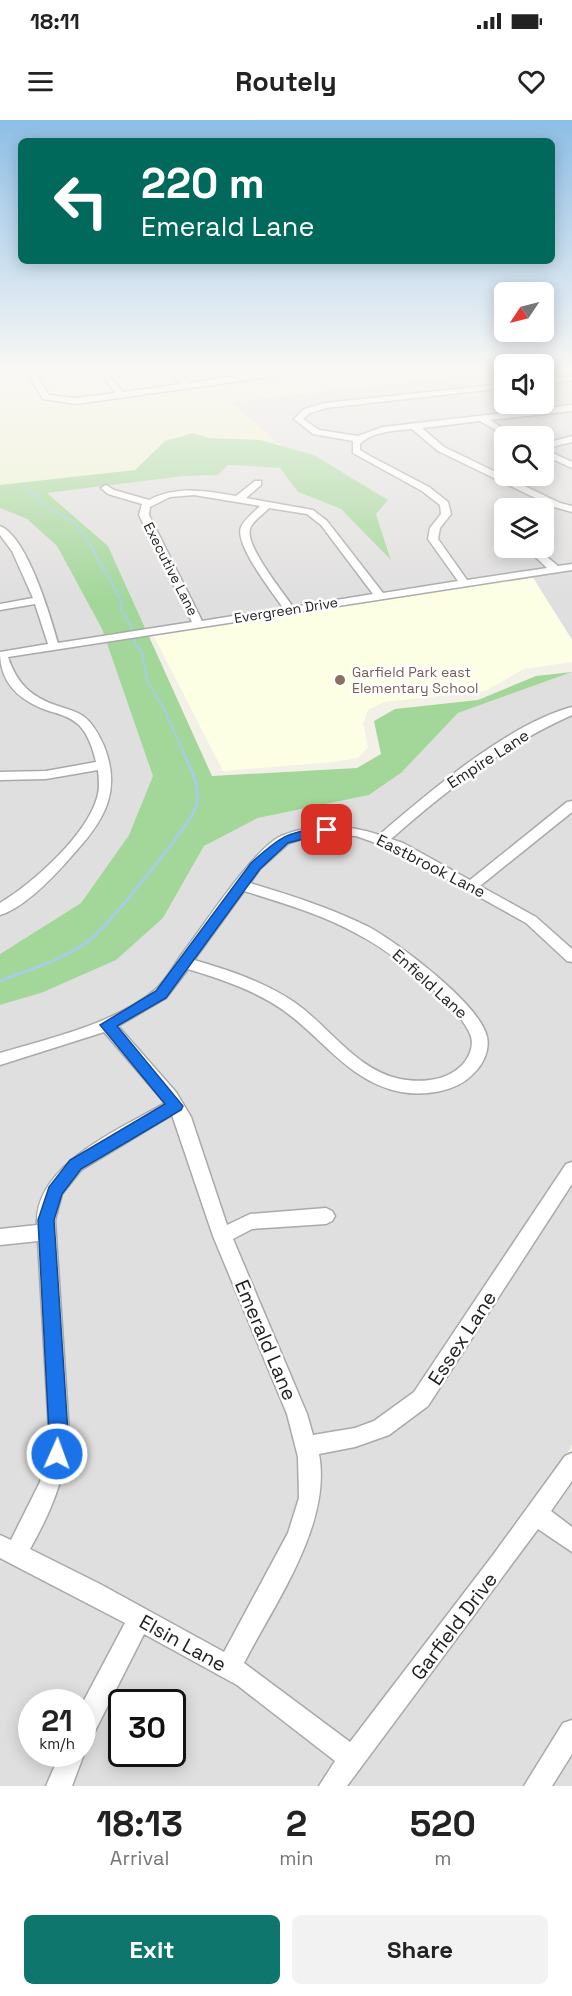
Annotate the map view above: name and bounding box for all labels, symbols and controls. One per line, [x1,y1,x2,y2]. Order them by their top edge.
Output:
text: 18:11 [30,7,80,35]
text: Routely [235,64,337,99]
icon: menu [24,65,57,98]
icon: heart [515,65,548,98]
text: 220 m [141,157,265,210]
icon: left [42,162,120,240]
text: Emerald Lane [141,209,314,244]
north arrow [494,282,554,342]
map controls [494,282,554,558]
button: sound [494,354,554,414]
button: search [494,426,554,486]
button: layers [494,498,554,558]
street label: Executive Lane [140,519,202,619]
street label: Evergreen Drive [233,593,339,627]
place label: Garfield Park east Elementary School [352,663,478,697]
marker: Garfield Park east Elementary School [333,673,347,687]
street label: Empire Lane [443,725,533,793]
pin [301,804,352,855]
icon: arrive [310,813,343,846]
street label: Eastbrook Lane [373,830,489,902]
street label: Enfield Lane [388,945,472,1023]
street label: Emerald Lane [229,1276,303,1404]
street label: Essex Lane [422,1286,502,1390]
position arrow [25,1422,89,1486]
street label: Garfield Drive [405,1567,503,1685]
street label: Elsin Lane [135,1608,231,1678]
speed limit sign: 30 [108,1689,186,1767]
text: 21 [41,1701,73,1740]
text: km/h [39,1734,75,1753]
text: 18:13 [96,1801,183,1847]
text: 2 [286,1801,307,1847]
text: 520 [410,1801,476,1847]
text: Arrival [110,1845,169,1871]
text: min [279,1845,314,1871]
text: m [434,1845,451,1871]
button: Exit [24,1915,280,1984]
button: Share [292,1915,548,1984]

